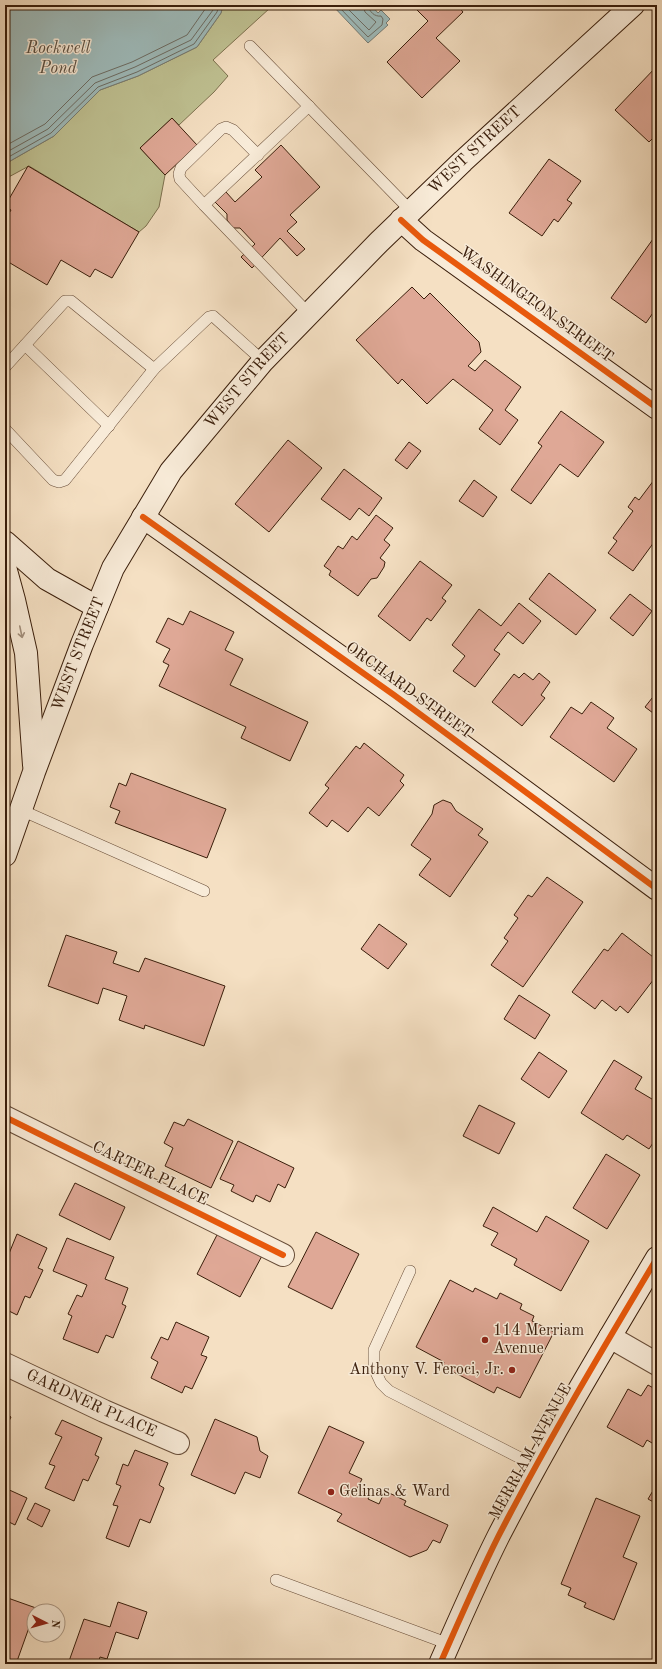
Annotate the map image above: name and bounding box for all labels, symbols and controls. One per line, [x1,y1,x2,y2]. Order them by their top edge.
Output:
water label: Rockwell Pond [25,40,90,77]
street label: WEST STREET [426,104,525,197]
street label: WASHINGTON STREET [456,244,616,366]
street label: WEST STREET [202,330,293,432]
street label: WEST STREET [50,595,108,713]
one-way arrow [18,625,26,638]
street label: ORCHARD STREET [342,640,476,742]
street label: CARTER PLACE [90,1139,210,1209]
place label: 114 Merriam Avenue [493,1323,584,1357]
marker: 114 Merriam Avenue [480,1335,490,1345]
place label: Anthony V. Feroci, Jr. [349,1362,504,1378]
marker: Anthony V. Feroci, Jr. [507,1365,517,1375]
street label: GARDNER PLACE [24,1367,159,1441]
street label: MERRIAM AVENUE [487,1381,575,1523]
place label: Gelinas & Ward [339,1484,450,1500]
marker: Gelinas & Ward [326,1487,336,1497]
north arrow [26,1603,66,1643]
text: N [48,1619,60,1629]

